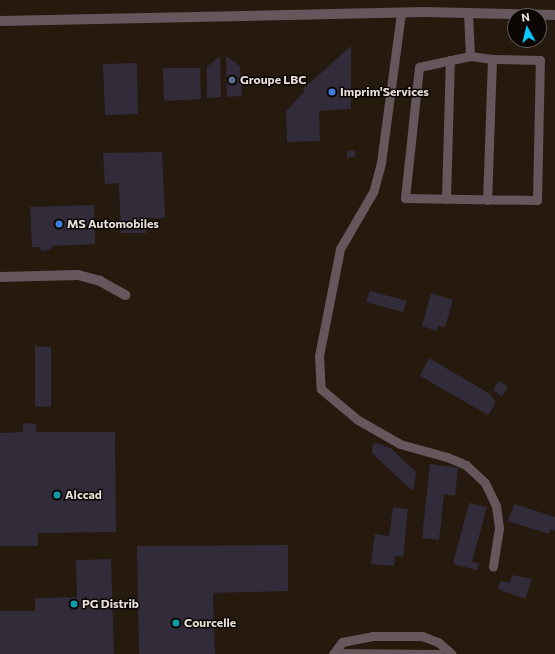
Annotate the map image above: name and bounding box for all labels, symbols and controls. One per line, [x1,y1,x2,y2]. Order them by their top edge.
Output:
north arrow [507,8,547,48]
text: N [520,10,530,24]
place label: Groupe LBC [240,73,306,87]
marker: Groupe LBC [227,75,237,85]
place label: Imprim'Services [340,85,429,99]
marker: Imprim'Services [327,87,337,97]
place label: MS Automobiles [67,217,159,231]
marker: MS Automobiles [54,219,64,229]
place label: Alccad [65,488,102,502]
marker: Alccad [52,490,62,500]
place label: PG Distrib [82,597,139,611]
marker: PG Distrib [69,599,79,609]
place label: Courcelle [184,616,236,630]
marker: Courcelle [171,618,181,628]

